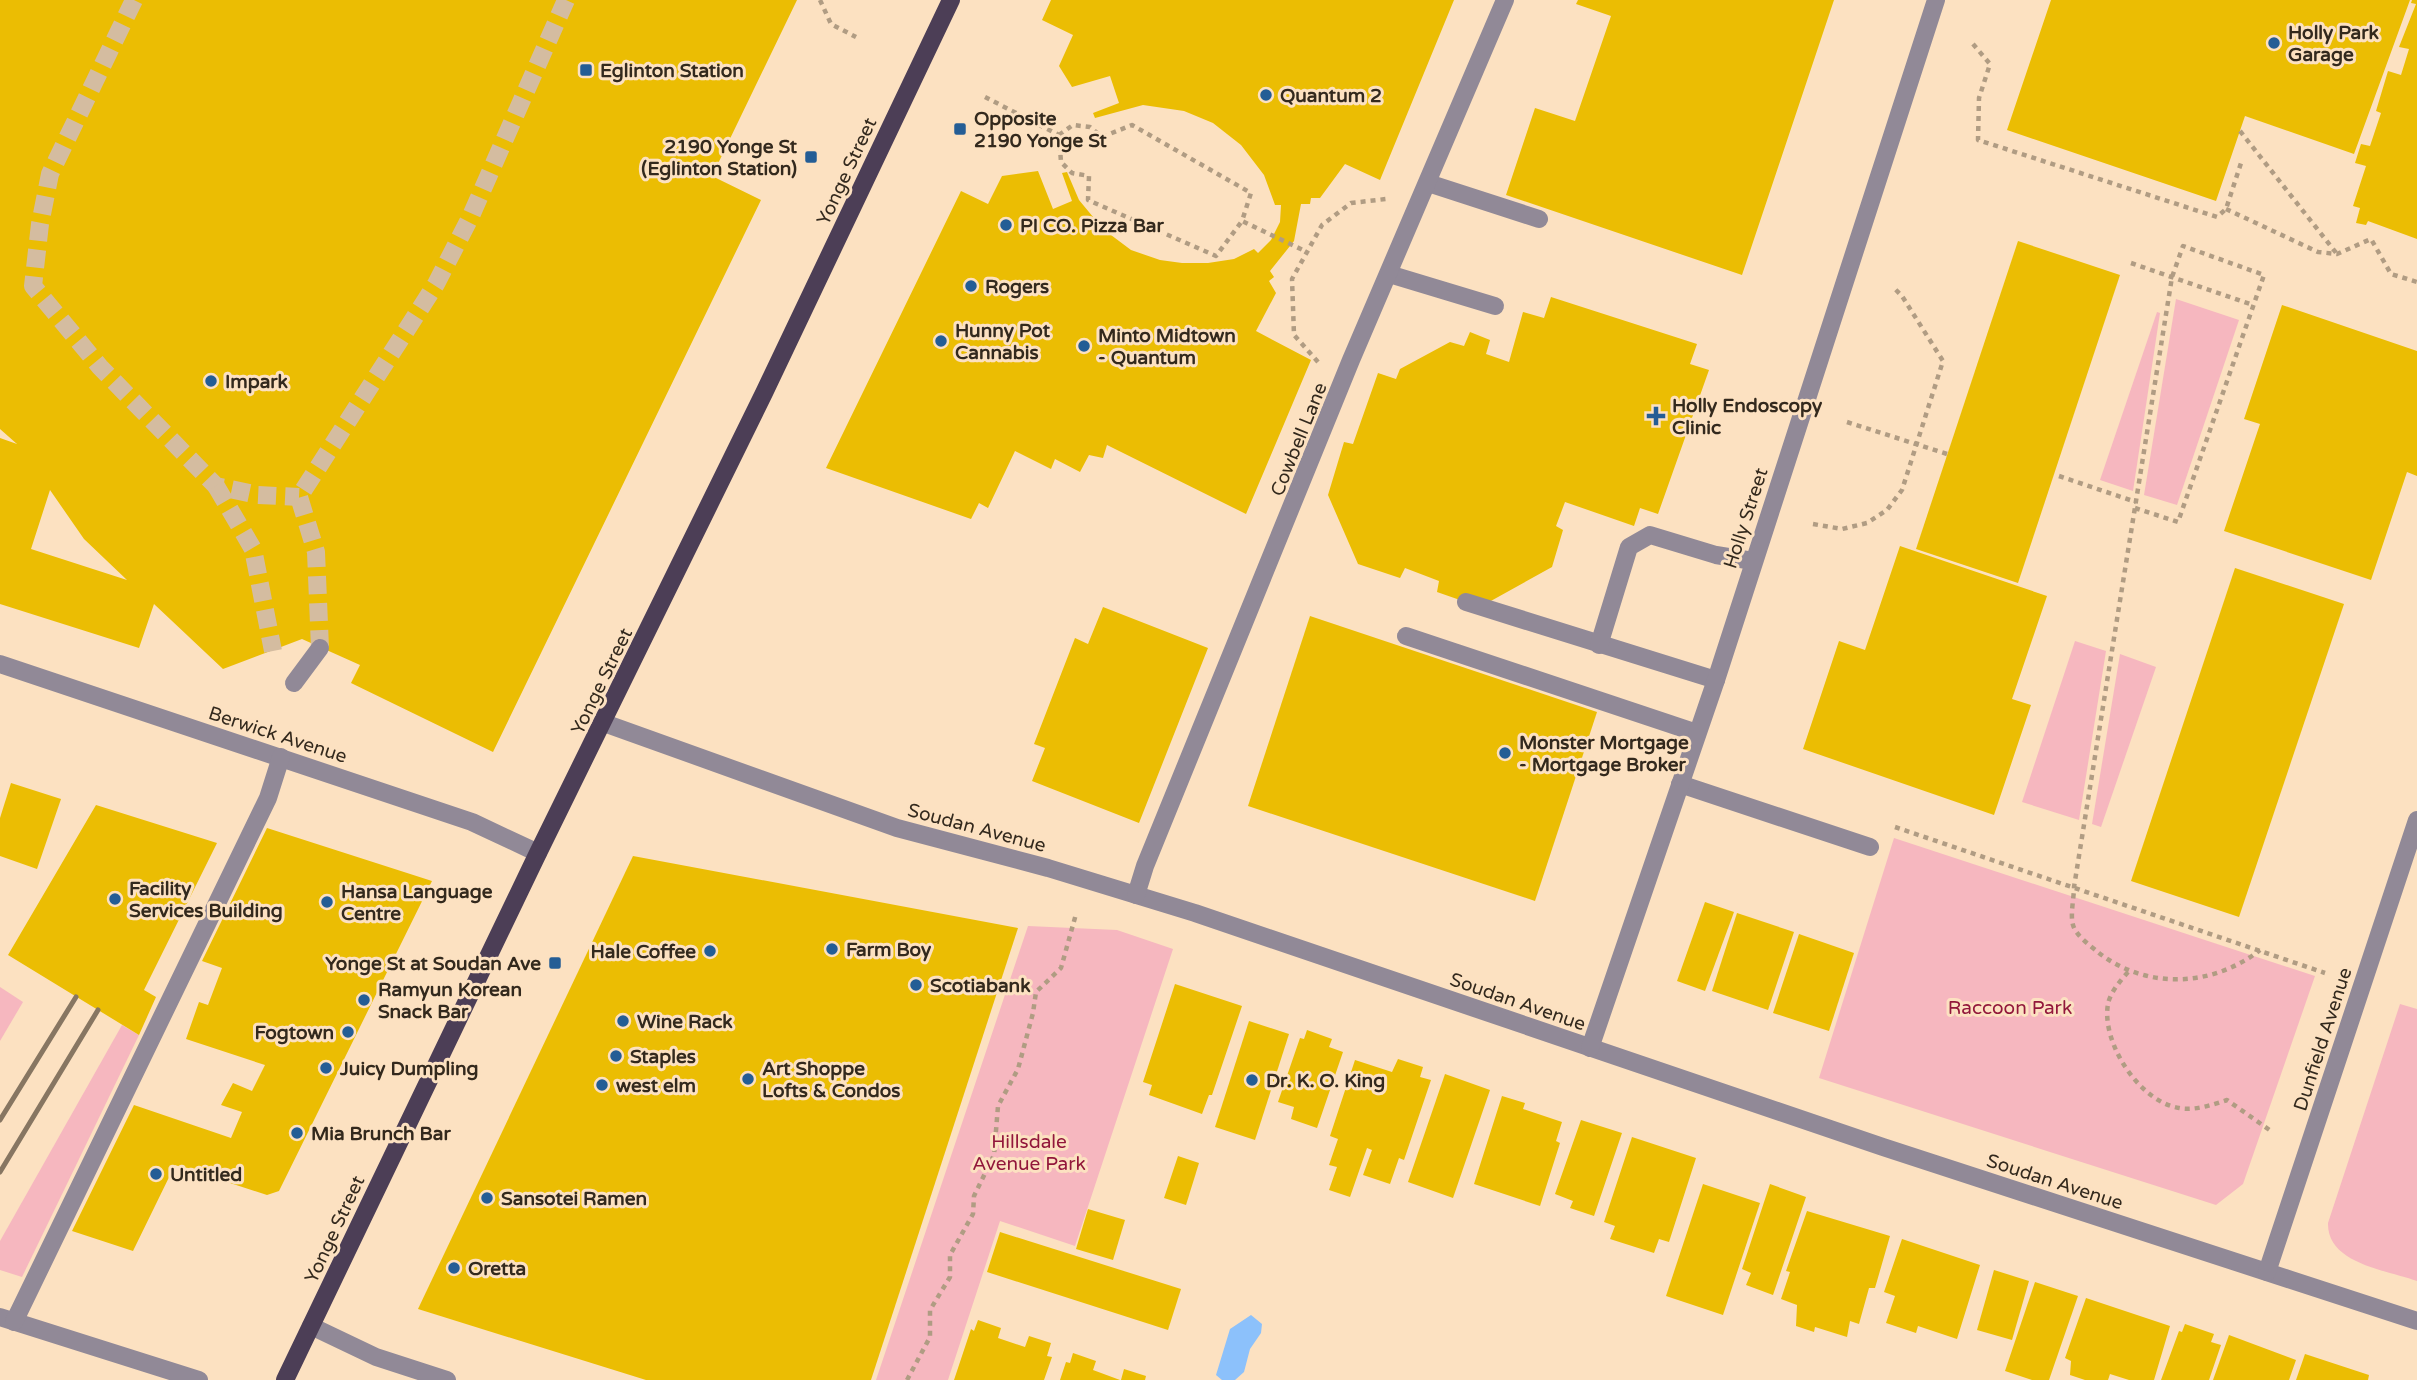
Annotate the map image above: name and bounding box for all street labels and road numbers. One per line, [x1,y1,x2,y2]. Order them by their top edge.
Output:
street label: Yonge Street [812,114,881,229]
street label: Cowbell Lane [1266,379,1332,499]
street label: Holly Street [1719,465,1773,571]
street label: Yonge Street [567,625,637,738]
street label: Berwick Avenue [206,702,350,768]
street label: Soudan Avenue [905,799,1048,857]
street label: Dunfield Avenue [2289,965,2357,1114]
street label: Soudan Avenue [1447,968,1588,1035]
street label: Soudan Avenue [1984,1150,2126,1214]
street label: Yonge Street [300,1172,369,1287]

